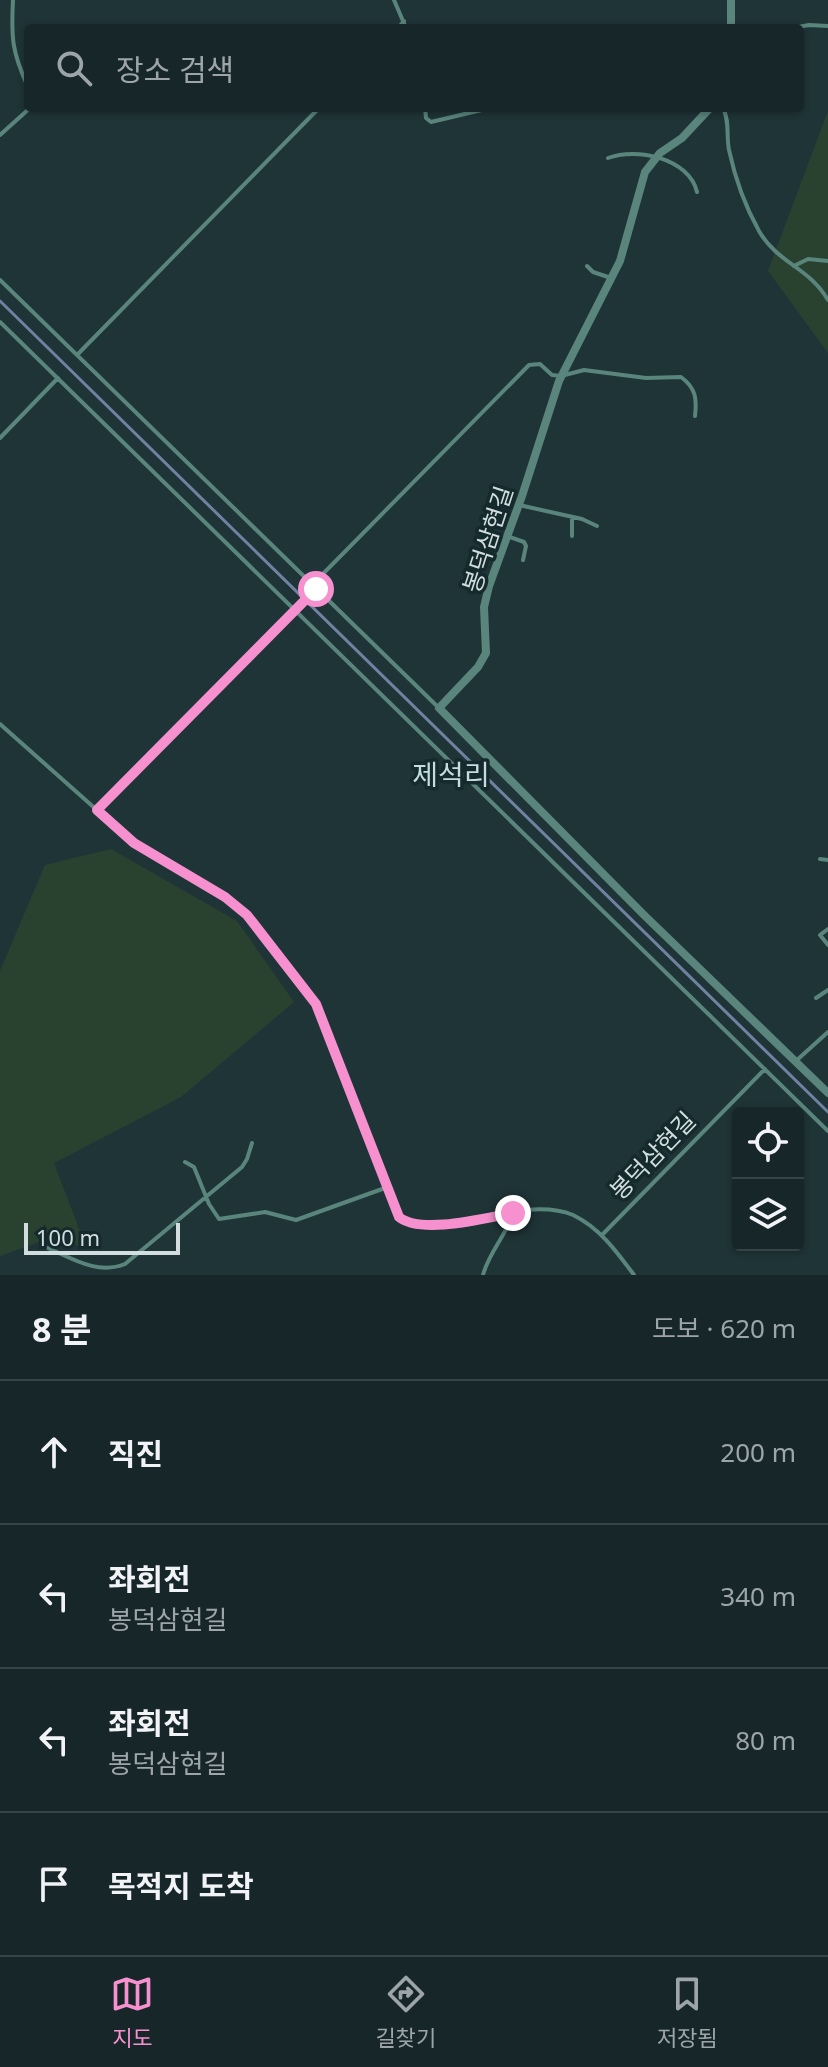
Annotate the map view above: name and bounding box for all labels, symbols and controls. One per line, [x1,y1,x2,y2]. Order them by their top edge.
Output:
search box [24,24,804,112]
icon: search [52,46,96,90]
text: 장소 검색 [116,49,234,90]
street label: 봉덕삼현길 [454,481,520,597]
route start [298,571,334,607]
district label: 제석리 [412,755,490,793]
street label: 봉덕삼현길 [602,1104,702,1206]
map controls [732,1107,804,1251]
button: locate [732,1107,804,1179]
button: layers [732,1179,804,1251]
route end [495,1195,531,1231]
scale bar [24,1219,180,1255]
text: 100 m [36,1222,100,1252]
text: 8 분 [32,1306,92,1352]
text: 도보 · 620 m [652,1310,796,1346]
icon: ahead [32,1430,76,1474]
text: 직진 [108,1433,163,1474]
text: 200 m [720,1434,796,1470]
text: 좌회전 [108,1558,191,1599]
icon: left [32,1574,76,1618]
text: 340 m [720,1578,796,1614]
text: 봉덕삼현길 [108,1601,228,1637]
text: 좌회전 [108,1702,191,1743]
icon: left [32,1718,76,1762]
text: 80 m [735,1722,796,1758]
text: 봉덕삼현길 [108,1745,228,1781]
icon: arrive [32,1862,76,1906]
text: 목적지 도착 [108,1865,254,1906]
tab: 지도 [110,1972,154,2052]
tab: 길찾기 [375,1972,436,2052]
tab: 저장됨 [657,1972,718,2052]

